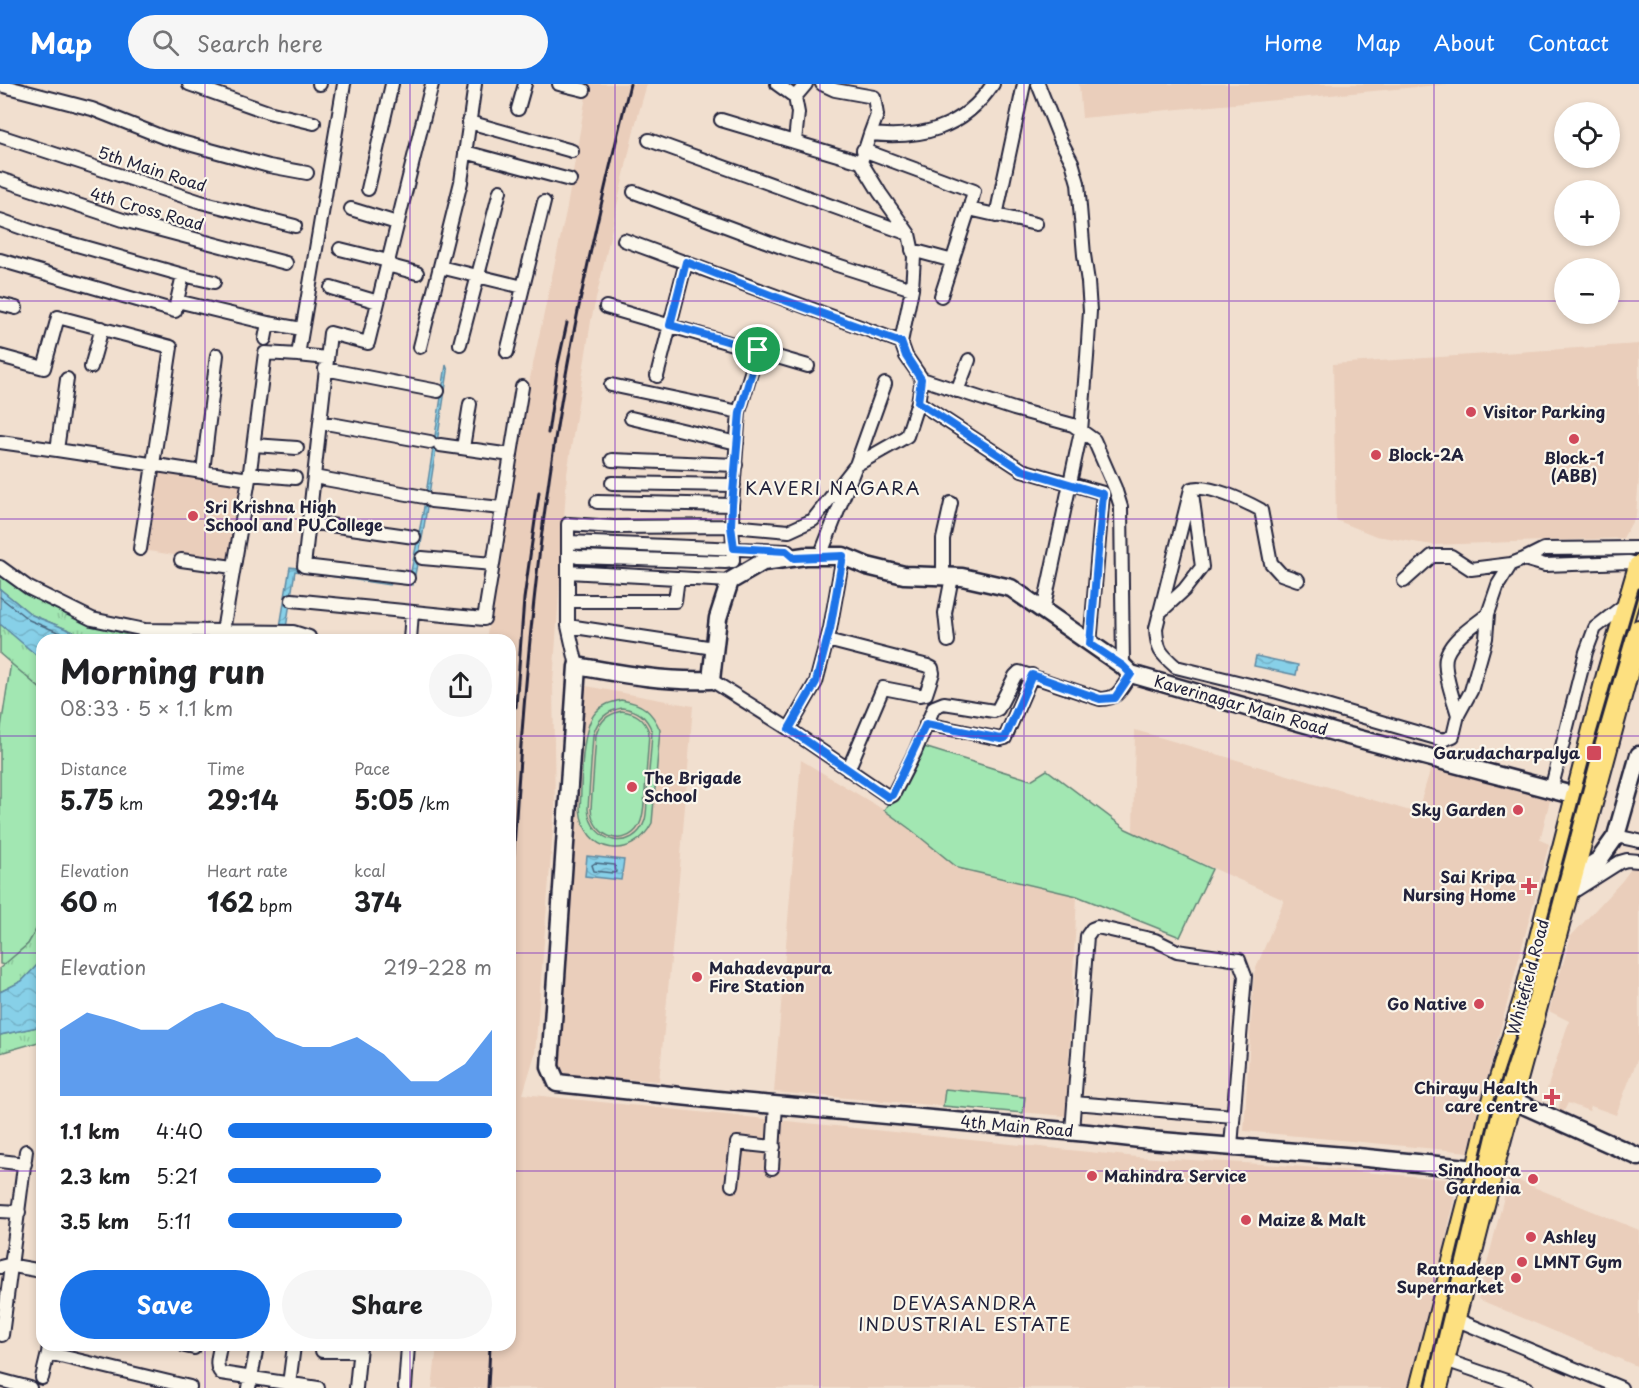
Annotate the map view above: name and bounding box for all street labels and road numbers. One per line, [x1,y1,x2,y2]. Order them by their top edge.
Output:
street label: 5th Main Road [95,139,210,197]
street label: 4th Cross Road [88,180,207,236]
street label: Kaverinagar Main Road [1152,668,1331,740]
street label: Whitefield Road [1500,916,1554,1037]
street label: 4th Main Road [959,1108,1075,1142]

